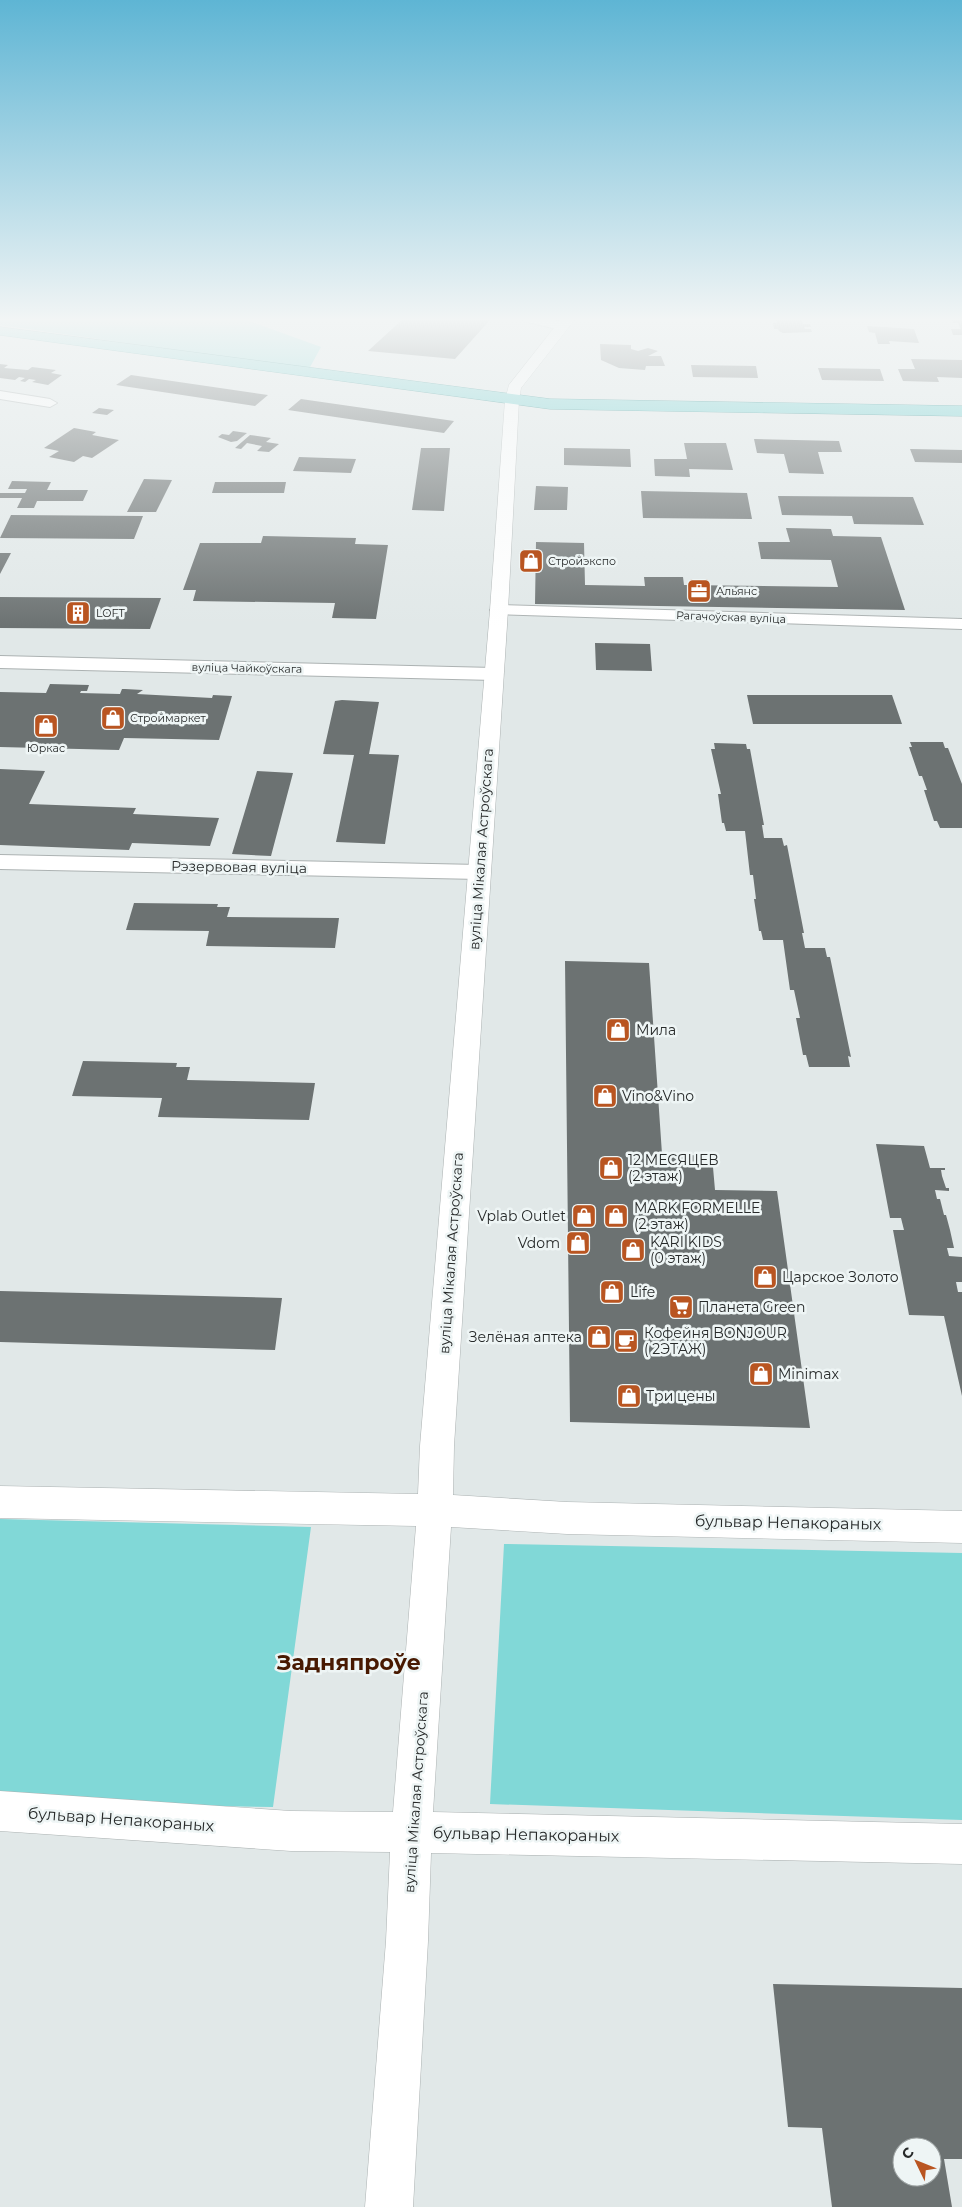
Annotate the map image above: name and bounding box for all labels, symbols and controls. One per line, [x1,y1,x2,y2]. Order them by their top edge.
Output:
shop icon: Стройэкспо [518,548,544,574]
place label: Стройэкспо [548,554,616,568]
office icon: Альянс [686,578,712,604]
place label: Альянс [716,584,757,598]
building icon: LOFT [65,600,91,626]
place label: LOFT [96,606,126,620]
street label: Рагачоўская вуліца [676,608,786,626]
street label: вуліца Чайкоўскага [192,660,302,676]
shop icon: Строймаркет [100,705,126,731]
place label: Строймаркет [130,711,206,725]
shop icon: Юркас [33,713,59,739]
place label: Юркас [27,741,65,755]
street label: вуліца Мікалая Астроўскага [465,748,497,950]
street label: Рэзервовая вуліца [171,857,307,877]
shop icon: Мила [605,1017,631,1043]
place label: Мила [636,1021,676,1039]
shop icon: Vino&Vino [592,1083,618,1109]
place label: Vino&Vino [622,1087,694,1105]
place label: 12 МЕСЯЦЕВ (2 этаж) [628,1151,719,1185]
street label: вуліца Мікалая Астроўскага [435,1152,467,1354]
shop icon: 12 МЕСЯЦЕВ (2 этаж) [598,1155,624,1181]
place label: MARK FORMELLE (2 этаж) [634,1199,760,1233]
shop icon: Vplab Outlet [571,1203,597,1229]
shop icon: MARK FORMELLE (2 этаж) [603,1203,629,1229]
place label: Vplab Outlet [477,1207,566,1225]
shop icon: Vdom [565,1230,591,1256]
place label: KARI KIDS (0 этаж) [650,1233,722,1267]
place label: Vdom [518,1234,560,1252]
shop icon: KARI KIDS (0 этаж) [620,1237,646,1263]
shop icon: Царское Золото [752,1264,778,1290]
place label: Царское Золото [782,1268,899,1286]
shop icon: Life [599,1279,625,1305]
place label: Life [630,1283,655,1301]
supermarket icon: Планета Green [668,1294,694,1320]
place label: Планета Green [698,1298,805,1316]
shop icon: Зелёная аптека [586,1324,612,1350]
place label: Кофейня BONJOUR ( 2ЭТАЖ) [644,1324,787,1358]
place label: Зелёная аптека [469,1328,582,1346]
cafe icon: Кофейня BONJOUR ( 2ЭТАЖ) [613,1328,639,1354]
shop icon: Minimax [748,1361,774,1387]
place label: Minimax [778,1365,839,1383]
shop icon: Три цены [616,1383,642,1409]
place label: Три цены [646,1387,716,1405]
street label: бульвар Непакораных [695,1511,882,1534]
district label: Задняпроўе [276,1649,421,1676]
street label: вуліца Мікалая Астроўскага [400,1691,432,1893]
street label: бульвар Непакораных [27,1804,215,1836]
street label: бульвар Непакораных [433,1823,620,1846]
north arrow [892,2137,942,2187]
text: С [897,2143,918,2163]

